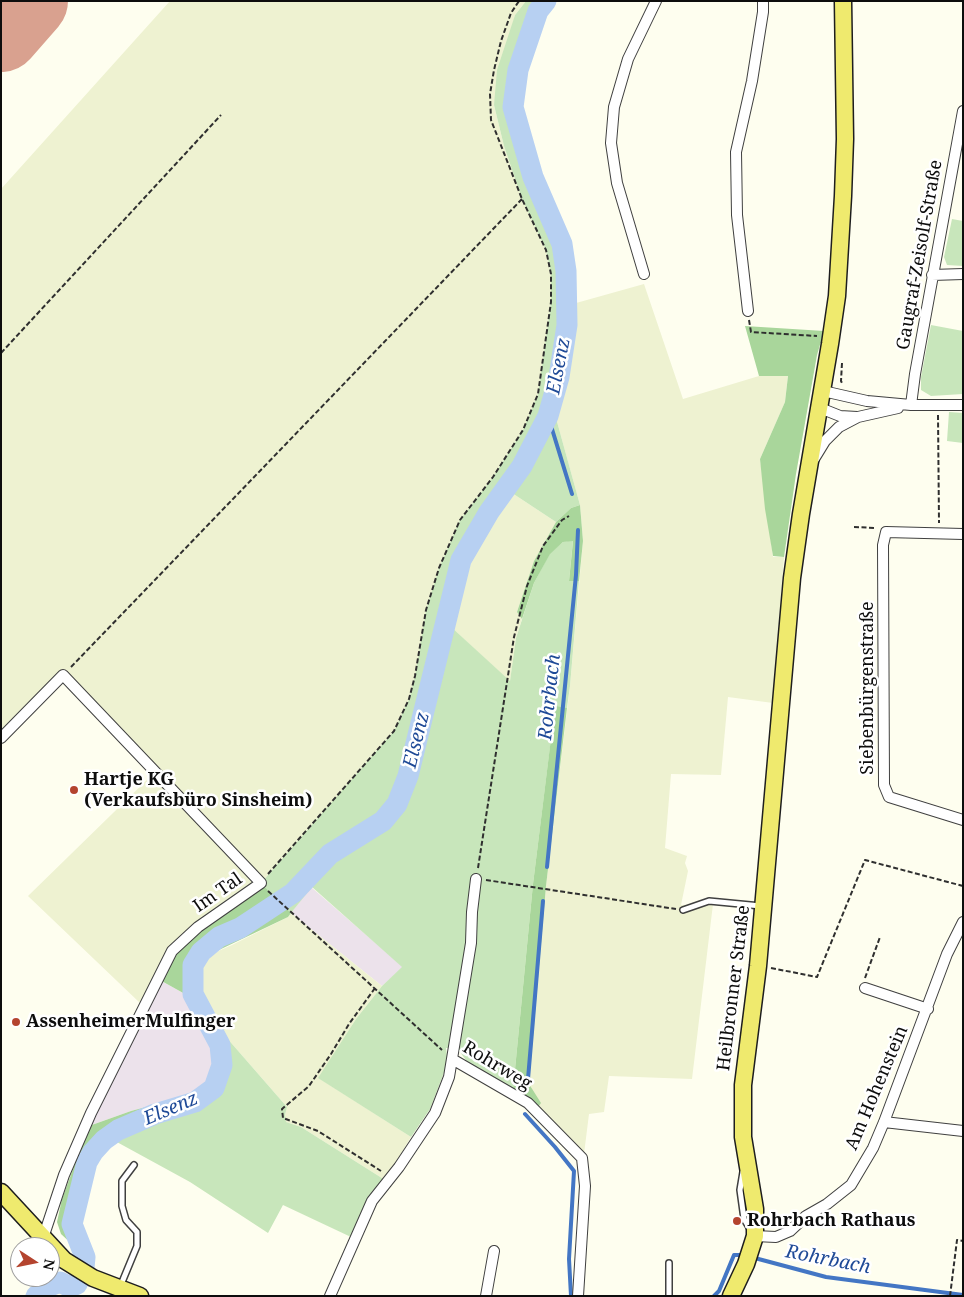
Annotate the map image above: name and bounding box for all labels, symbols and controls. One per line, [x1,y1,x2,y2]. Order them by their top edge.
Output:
street label: Gaugraf-Zeisolf-Straße [893,158,947,352]
water label: Elsenz [542,336,576,396]
street label: Siebenbürgenstraße [857,601,879,775]
water label: Rohrbach [534,653,566,741]
water label: Elsenz [399,710,435,770]
place label: Hartje KG (Verkaufsbüro Sinsheim) [84,769,313,812]
marker: Hartje KG (Verkaufsbüro Sinsheim) [68,784,80,796]
street label: Im Tal [189,869,247,917]
street label: Heilbronner Straße [713,904,755,1072]
place label: AssenheimerMulfinger [26,1011,235,1033]
marker: AssenheimerMulfinger [10,1016,22,1028]
street label: Am Hohenstein [841,1022,913,1154]
street label: Rohrweg [458,1037,536,1095]
water label: Elsenz [140,1087,202,1131]
place label: Rohrbach Rathaus [747,1210,915,1232]
marker: Rohrbach Rathaus [731,1215,743,1227]
north arrow [10,1237,60,1287]
water label: Rohrbach [784,1241,872,1279]
text: N [39,1258,60,1272]

